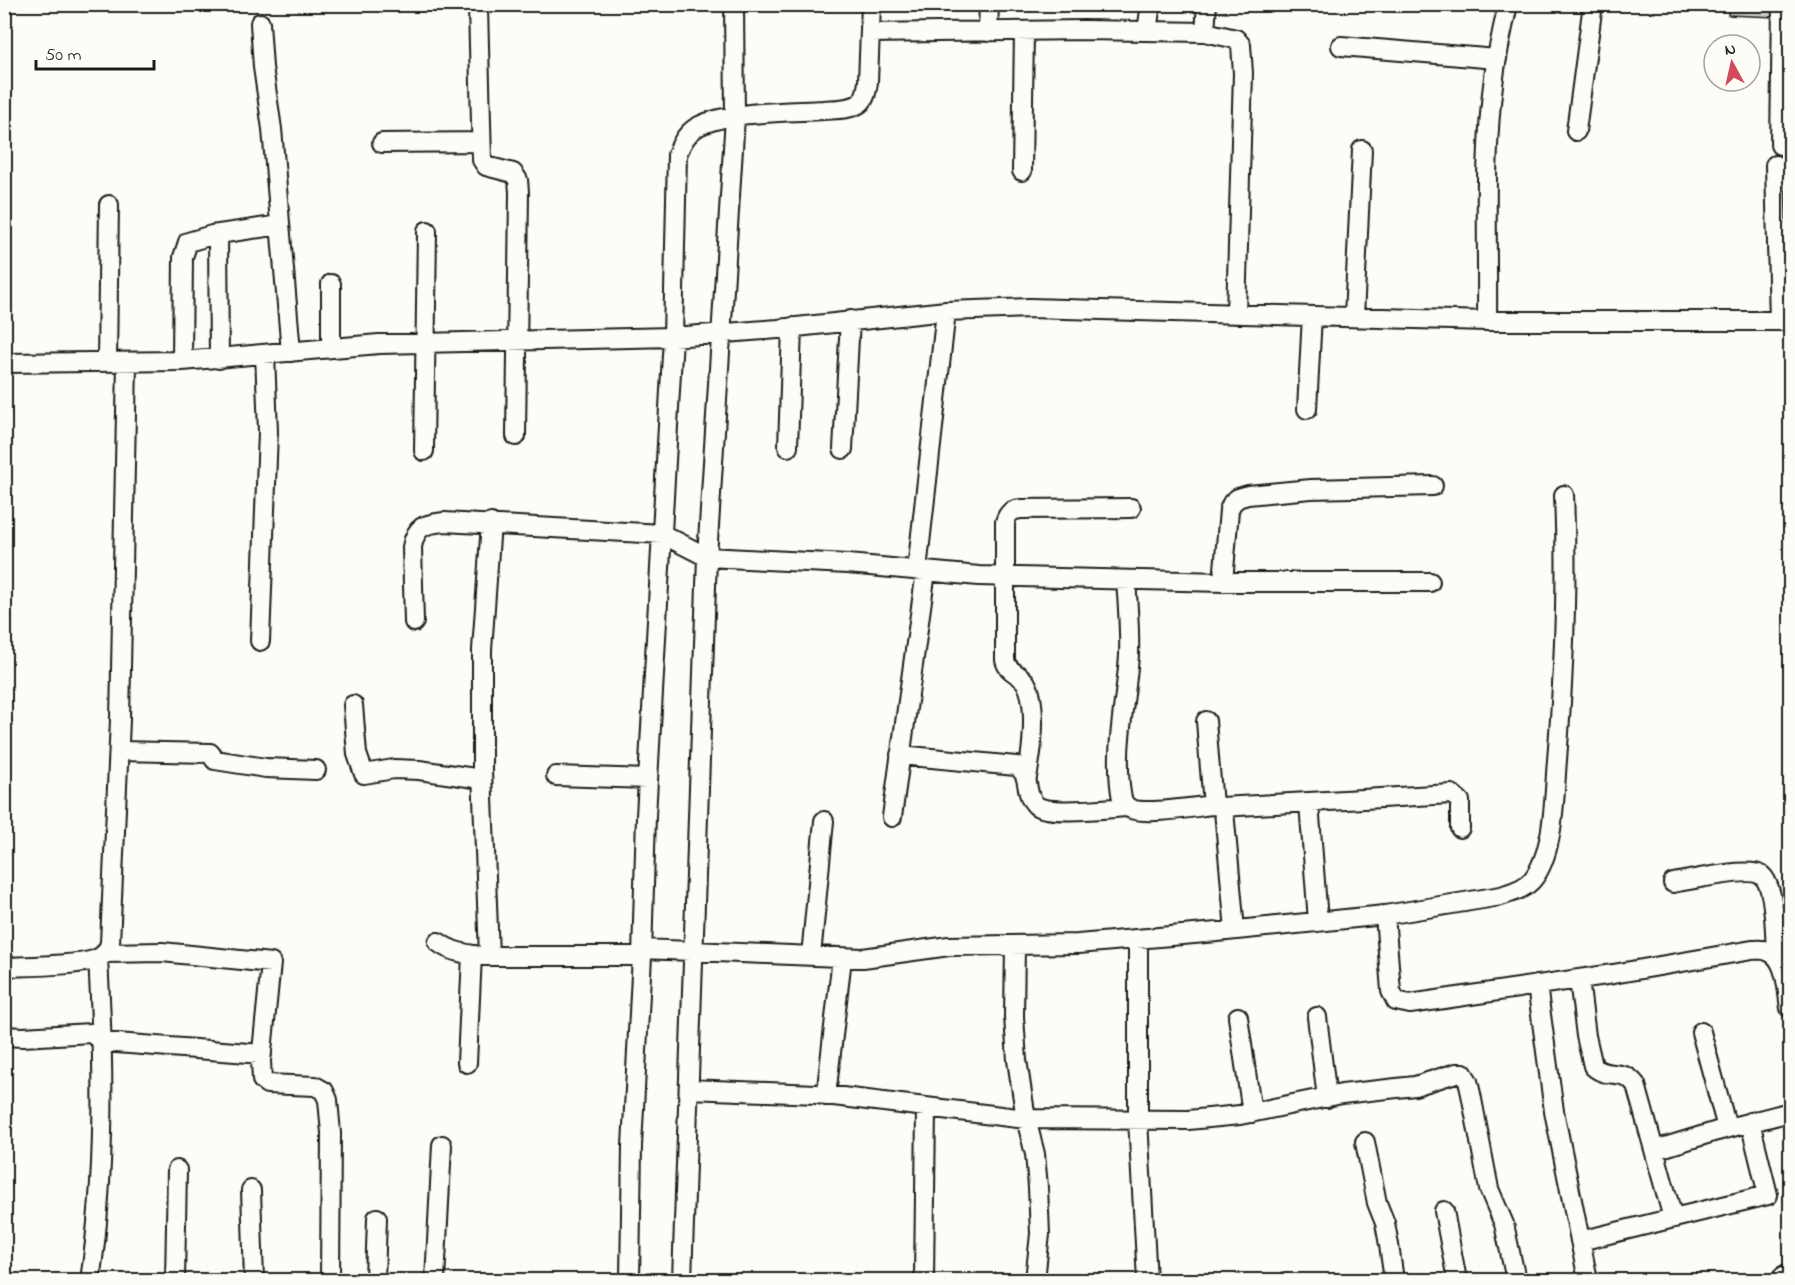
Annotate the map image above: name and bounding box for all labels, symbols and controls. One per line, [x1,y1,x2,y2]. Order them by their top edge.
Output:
scale bar [36,33,154,71]
north arrow [1702,33,1762,93]
text: N [1723,37,1737,63]
text: 50 m [45,43,82,69]

